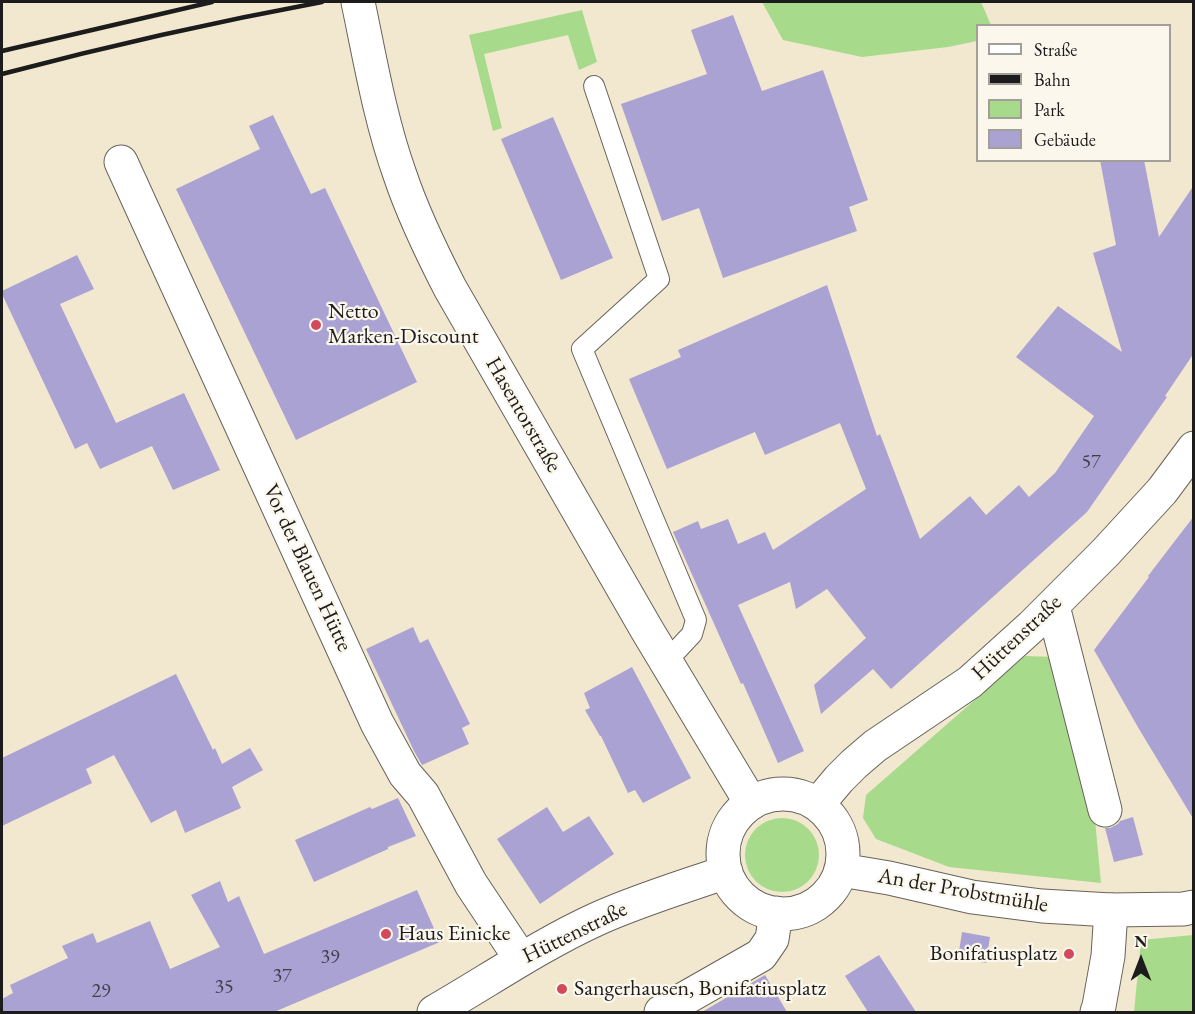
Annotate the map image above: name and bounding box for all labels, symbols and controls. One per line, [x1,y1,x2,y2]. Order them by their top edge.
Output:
legend [976,24,1171,162]
text: Straße [1034,38,1077,61]
text: Bahn [1034,68,1071,91]
text: Park [1034,98,1065,121]
text: Gebäude [1034,128,1096,151]
place label: Netto Marken-Discount [328,299,479,350]
marker: Netto Marken-Discount [309,318,323,332]
street label: Hasentorstraße [479,353,567,477]
house number: 57 [1081,451,1101,475]
street label: Vor der Blauen Hütte [257,480,357,656]
street label: Hüttenstraße [967,590,1067,686]
street label: An der Probstmühle [876,863,1050,919]
street label: Hüttenstraße [518,896,632,970]
place label: Haus Einicke [398,921,510,947]
marker: Haus Einicke [379,927,393,941]
north arrow [1111,930,1171,990]
text: N [1135,931,1147,952]
place label: Bonifatiusplatz [930,941,1057,967]
house number: 39 [320,946,340,970]
marker: Bonifatiusplatz [1062,947,1076,961]
house number: 37 [272,965,292,989]
house number: 35 [214,976,234,1000]
place label: Sangerhausen, Bonifatiusplatz [574,976,826,1002]
house number: 29 [91,980,111,1004]
marker: Sangerhausen, Bonifatiusplatz [555,982,569,996]

